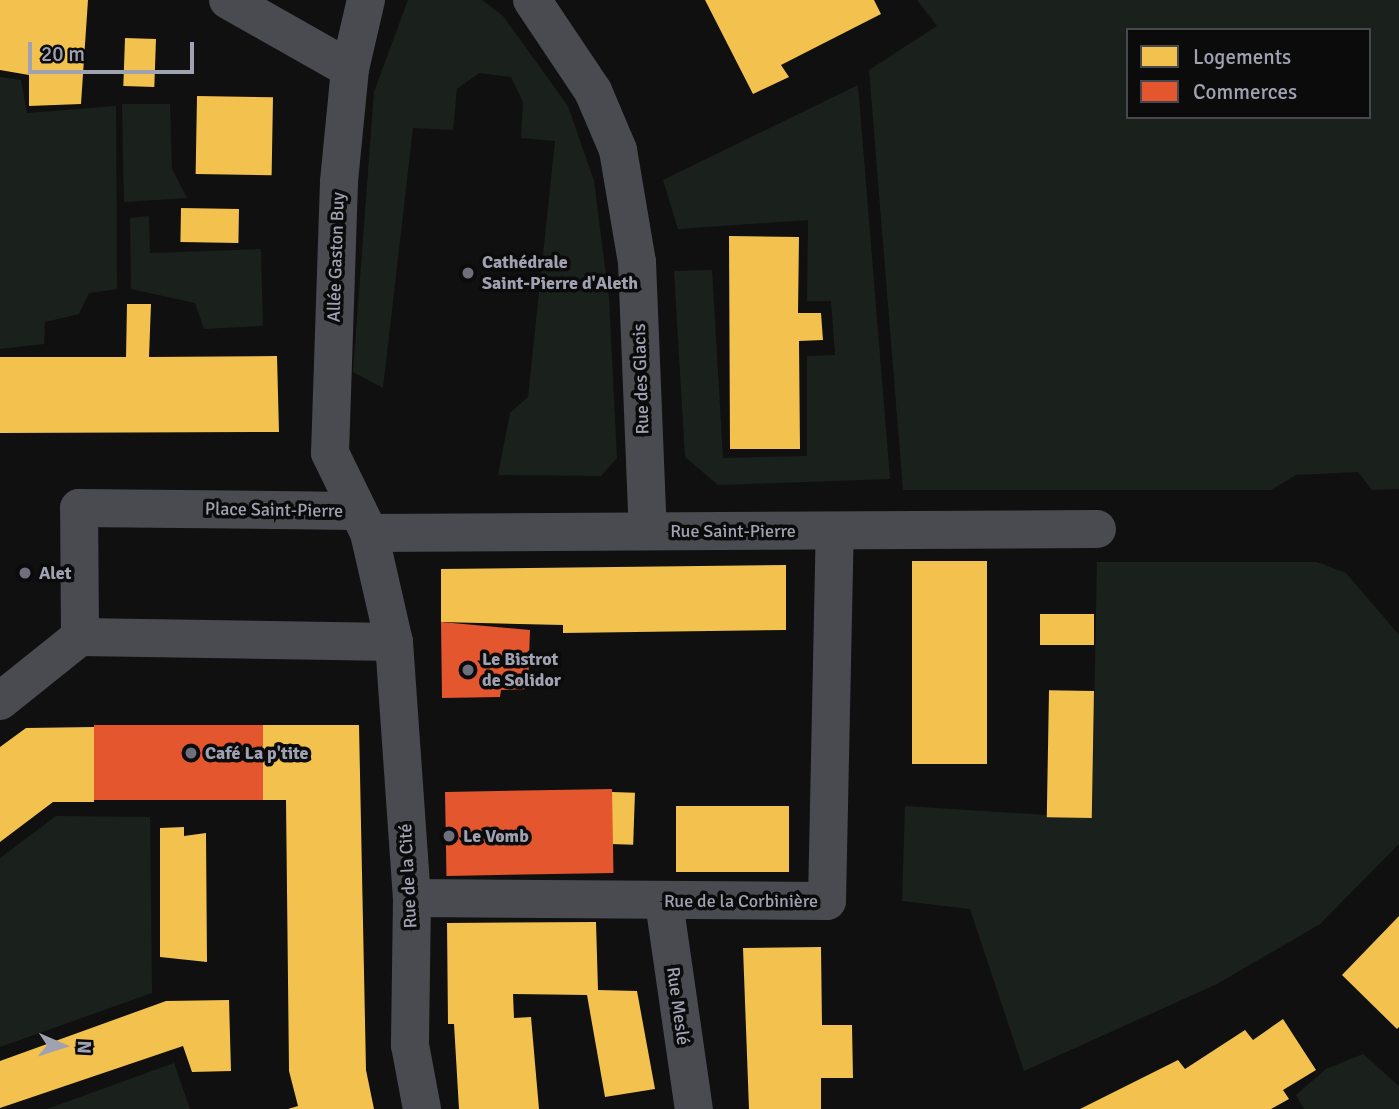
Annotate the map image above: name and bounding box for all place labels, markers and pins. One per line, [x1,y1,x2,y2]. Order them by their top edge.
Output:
place label: Cathédrale Saint-Pierre d'Aleth [482,252,638,294]
marker: Cathédrale Saint-Pierre d'Aleth [460,265,476,281]
place label: Alet [39,562,71,584]
marker: Alet [17,565,33,581]
place label: Le Bistrot de Solidor [482,649,561,692]
marker: Le Bistrot de Solidor [460,662,476,678]
place label: Café La p'tite [205,742,309,764]
marker: Café La p'tite [183,745,199,761]
place label: Le Vomb [463,825,529,847]
marker: Le Vomb [441,828,457,844]

